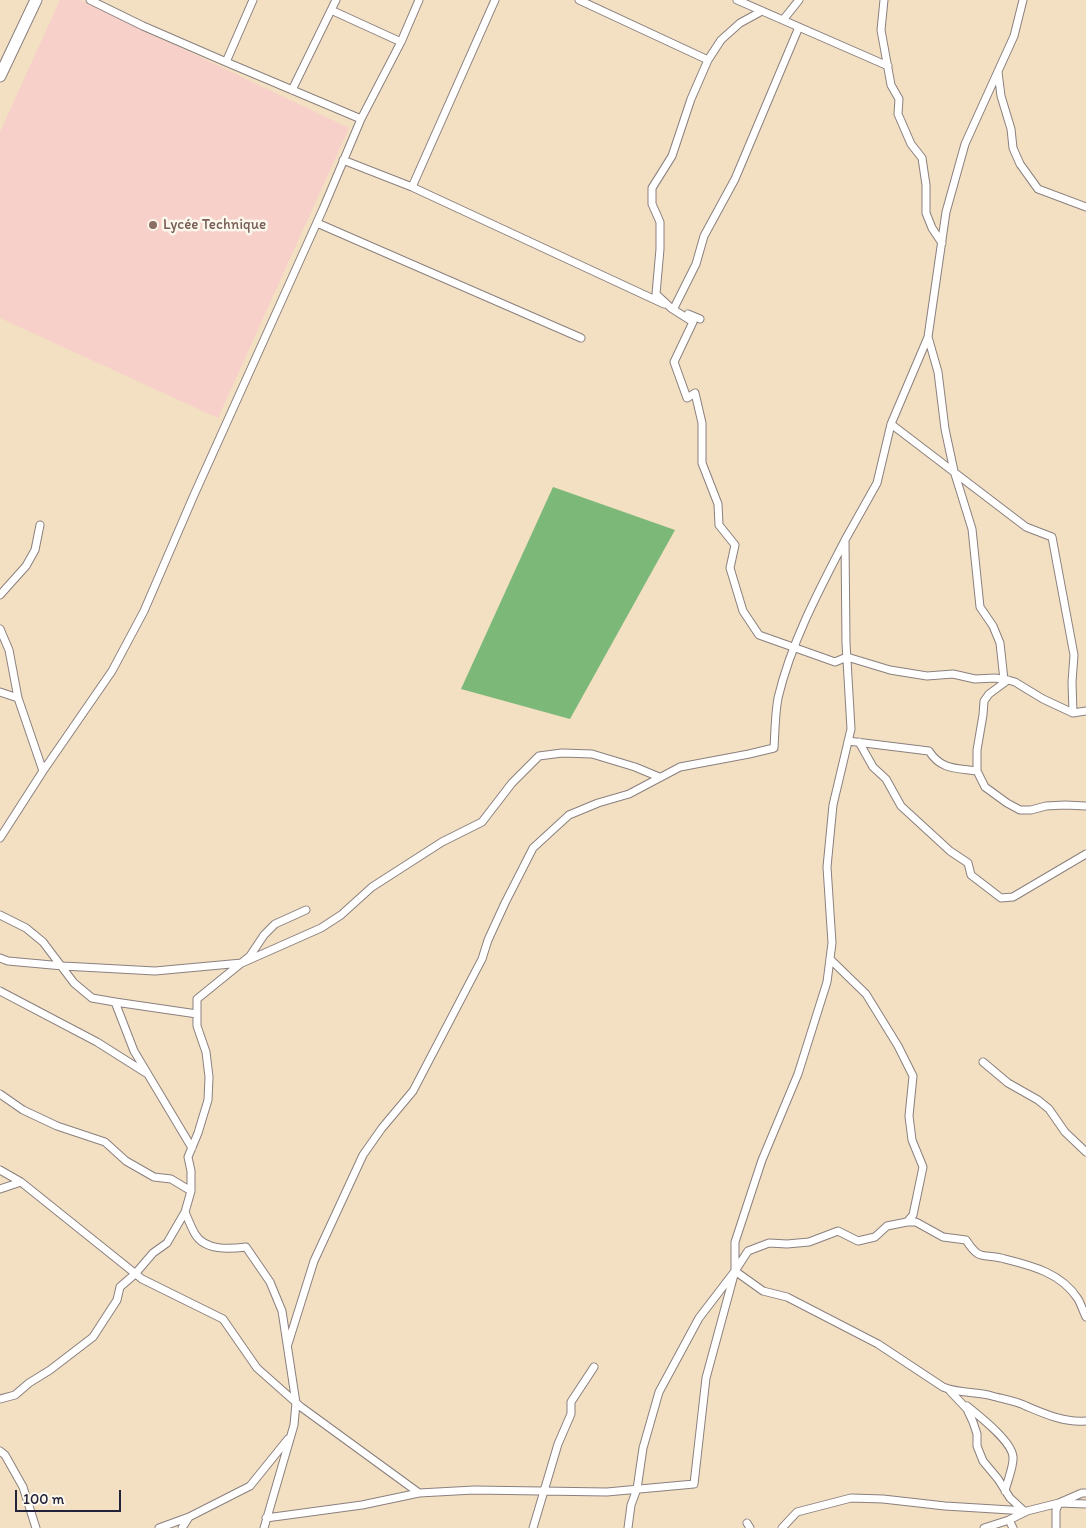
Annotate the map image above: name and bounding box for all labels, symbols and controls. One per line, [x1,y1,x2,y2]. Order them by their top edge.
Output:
place label: Lycée Technique [163,216,266,234]
marker: Lycée Technique [147,219,159,231]
scale bar [18,1480,124,1512]
text: 100 m [23,1490,64,1508]

